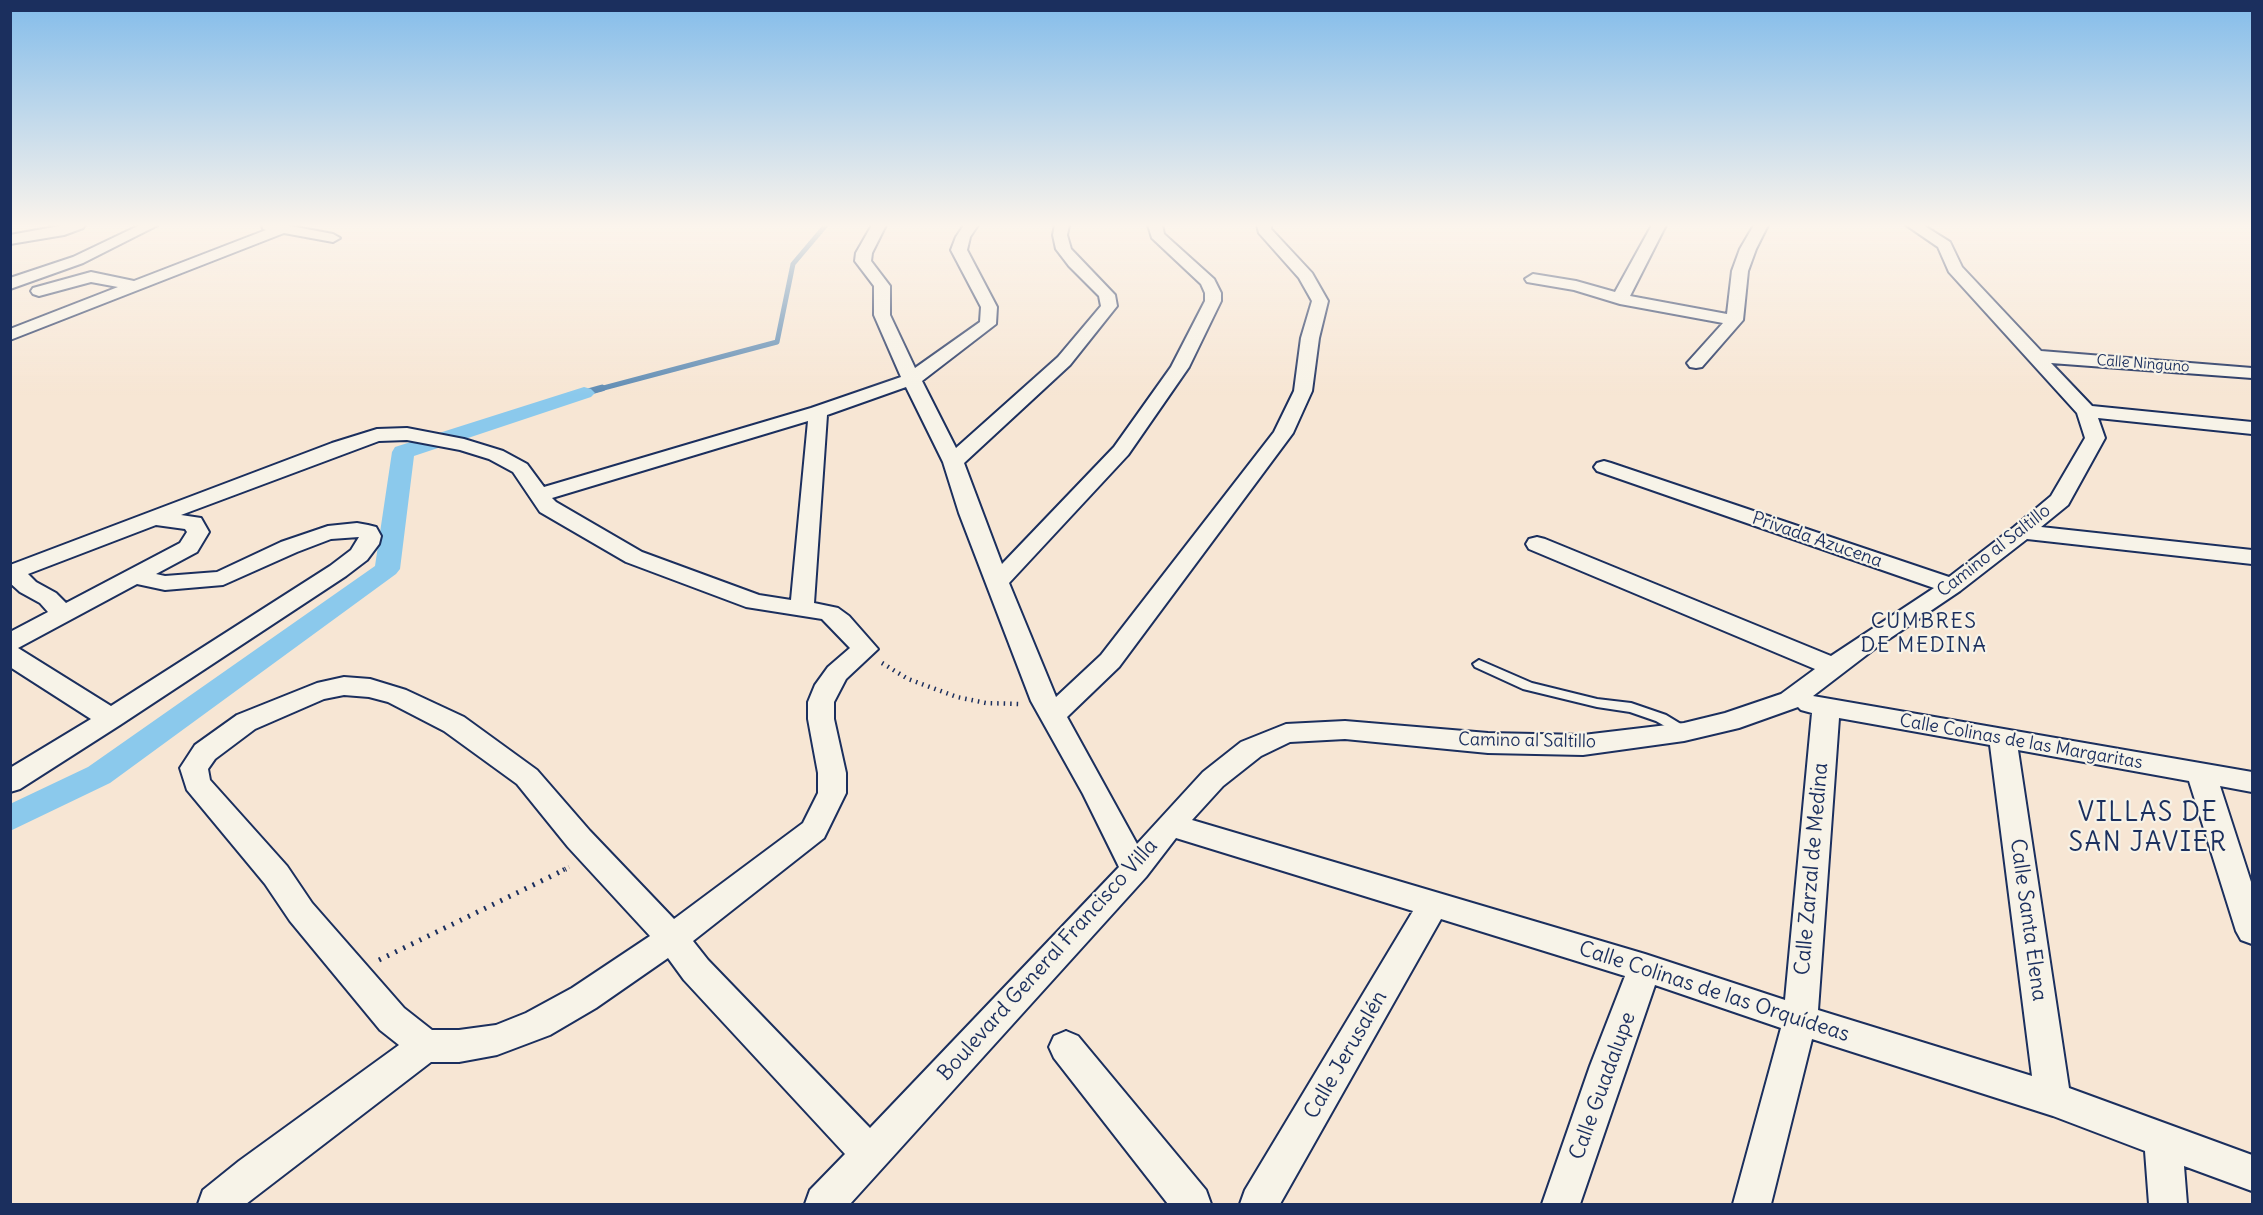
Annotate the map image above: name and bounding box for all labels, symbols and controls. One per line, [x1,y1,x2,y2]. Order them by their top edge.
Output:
street label: Calle Ninguno [2096,352,2190,376]
street label: Camino al Saltillo [1933,500,2055,602]
street label: Privada Azucena [1749,508,1885,572]
district label: CUMBRES DE MEDINA [1861,609,1987,659]
street label: Calle Colinas de las Margaritas [1898,710,2144,774]
street label: Camino al Saltillo [1458,729,1596,753]
street label: Calle Zarzal de Medina [1790,762,1834,976]
district label: VILLAS DE SAN JAVIER [2068,798,2228,860]
street label: Boulevard General Francisco Villa [933,834,1163,1086]
street label: Calle Santa Elena [2004,837,2052,1003]
street label: Calle Colinas de las Orquídeas [1576,936,1852,1048]
street label: Calle Jerusalén [1299,986,1393,1124]
street label: Calle Guadalupe [1565,1009,1641,1163]

